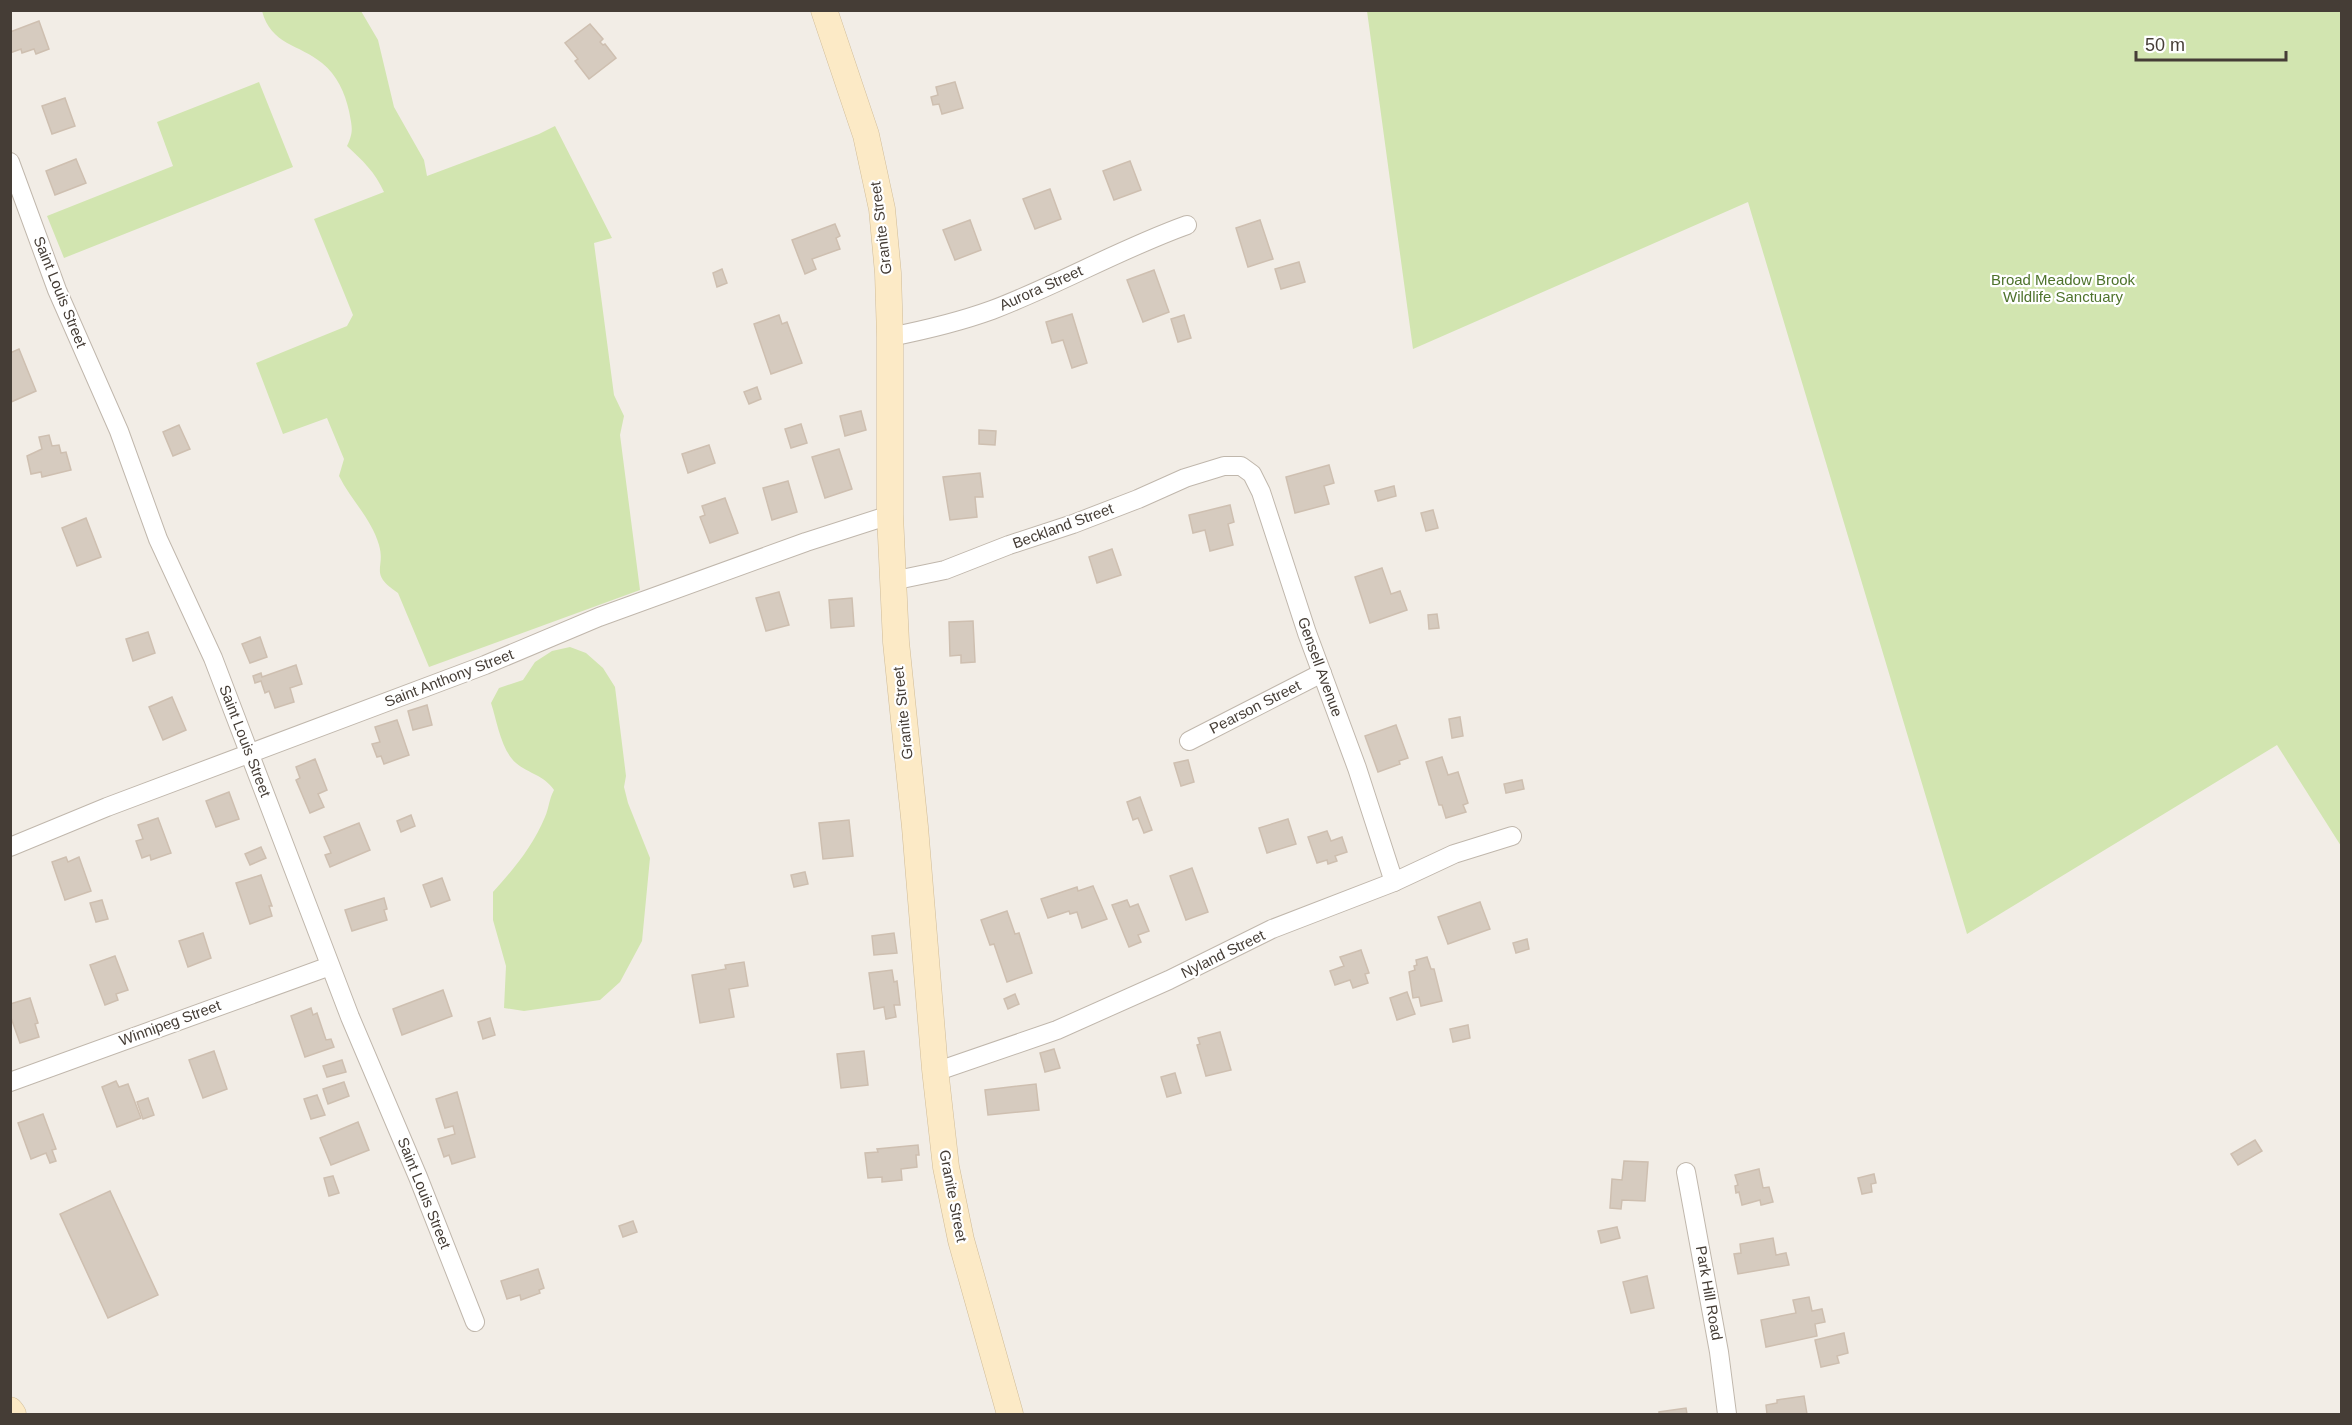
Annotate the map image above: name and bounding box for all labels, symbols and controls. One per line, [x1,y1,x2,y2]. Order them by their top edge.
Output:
scale bar [2136,24,2286,62]
text: 50 m [2145,35,2185,55]
street label: Granite Street [866,180,895,275]
street label: Saint Louis Street [30,234,91,351]
street label: Aurora Street [997,261,1086,313]
park label: Broad Meadow Brook Wildlife Sanctuary [1991,271,2136,305]
street label: Beckland Street [1010,499,1116,552]
street label: Gensell Avenue [1295,615,1346,719]
street label: Saint Anthony Street [382,645,516,710]
street label: Granite Street [889,665,916,760]
street label: Pearson Street [1206,676,1304,737]
street label: Saint Louis Street [216,683,275,800]
street label: Nyland Street [1178,926,1268,981]
street label: Winnipeg Street [117,996,224,1049]
street label: Saint Louis Street [394,1135,455,1252]
street label: Granite Street [936,1148,971,1244]
street label: Park Hill Road [1693,1244,1726,1342]

